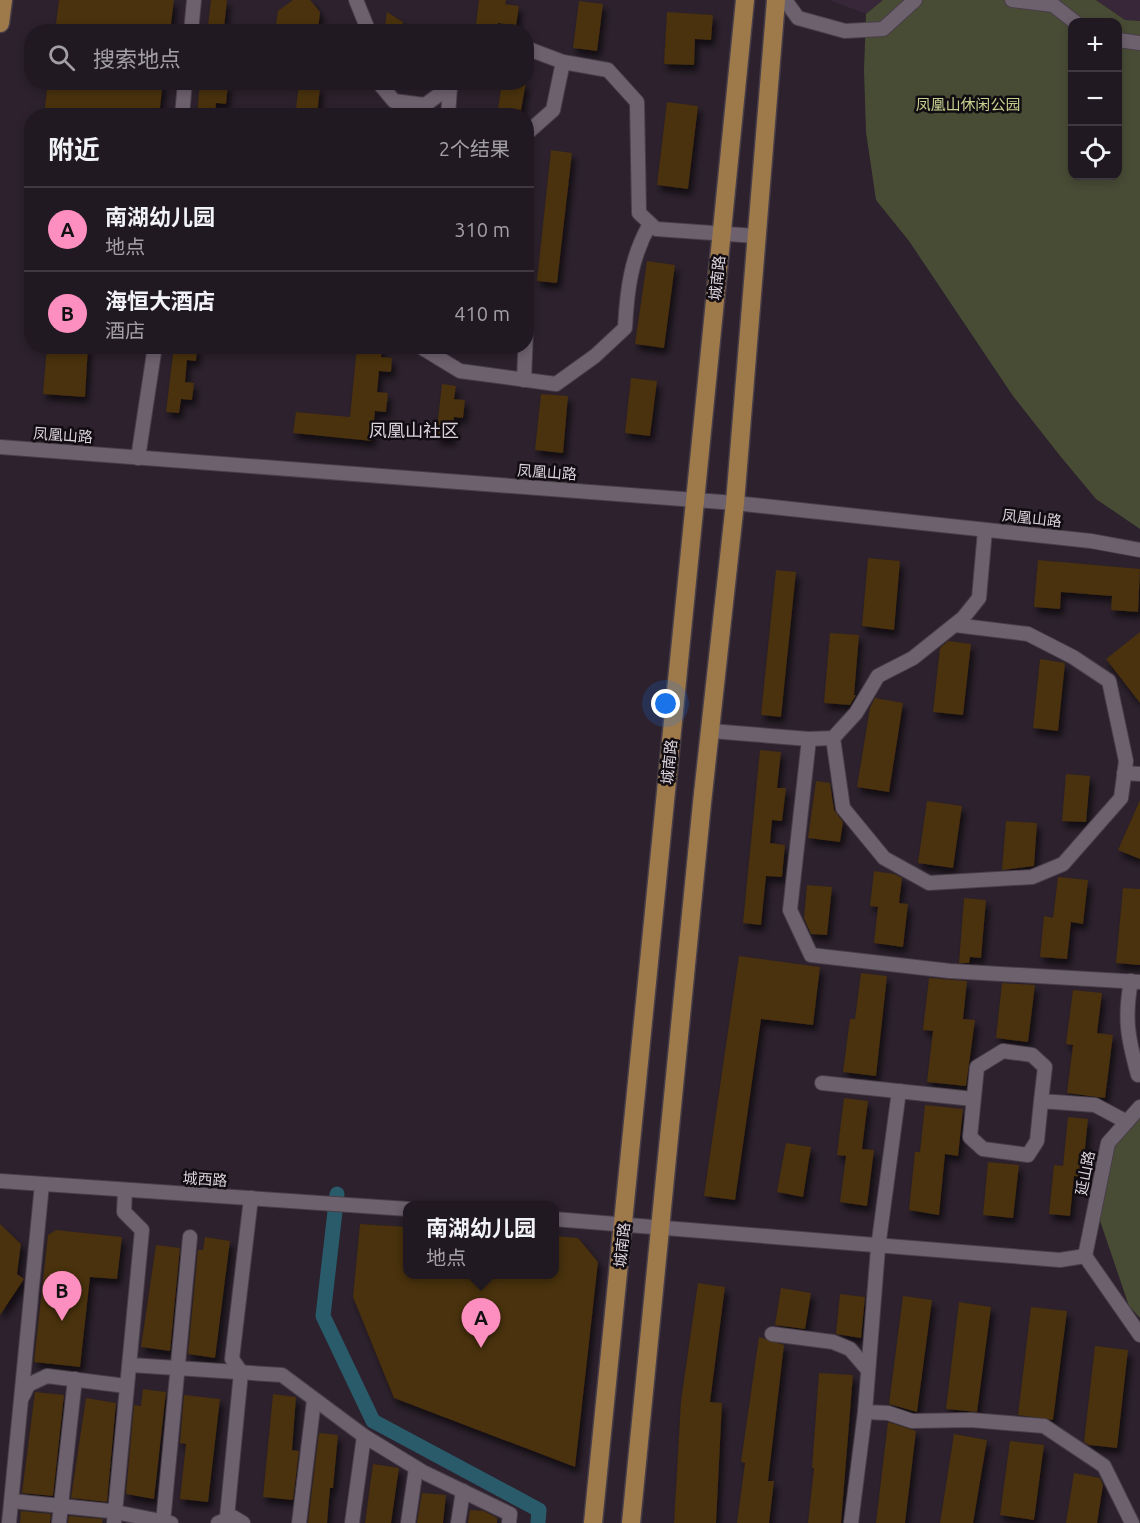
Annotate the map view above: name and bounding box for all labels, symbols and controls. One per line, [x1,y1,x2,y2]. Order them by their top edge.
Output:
map controls [1068,18,1122,180]
button: + [1068,18,1122,72]
search box [24,24,534,90]
icon: search [45,41,78,74]
text: 搜索地点 [93,46,181,71]
button: − [1068,72,1122,126]
park label: 凤凰山休闲公园 [915,96,1021,113]
button: locate [1068,126,1122,180]
text: 附近 [48,135,100,164]
text: 2个结果 [439,137,510,160]
text: 南湖幼儿园 [105,204,215,229]
text: A [60,218,75,241]
text: 310 m [454,218,510,241]
text: 地点 [105,235,145,258]
street label: 城南路 [706,255,728,301]
text: 海恒大酒店 [105,288,215,313]
text: B [61,302,74,325]
text: 410 m [454,302,510,325]
text: 酒店 [105,319,145,342]
district label: 凤凰山社区 [369,420,459,440]
street label: 凤凰山路 [32,424,94,446]
street label: 凤凰山路 [516,461,578,483]
street label: 凤凰山路 [1001,506,1063,530]
your location [651,689,680,718]
street label: 城南路 [658,739,680,785]
street label: 延山路 [1072,1149,1098,1197]
street label: 城西路 [182,1169,228,1189]
popup [403,1201,559,1279]
text: 南湖幼儿园 [426,1215,536,1240]
street label: 城南路 [611,1222,633,1268]
text: 地点 [426,1246,466,1269]
pin: B [42,1272,82,1321]
pin: A [462,1298,500,1348]

